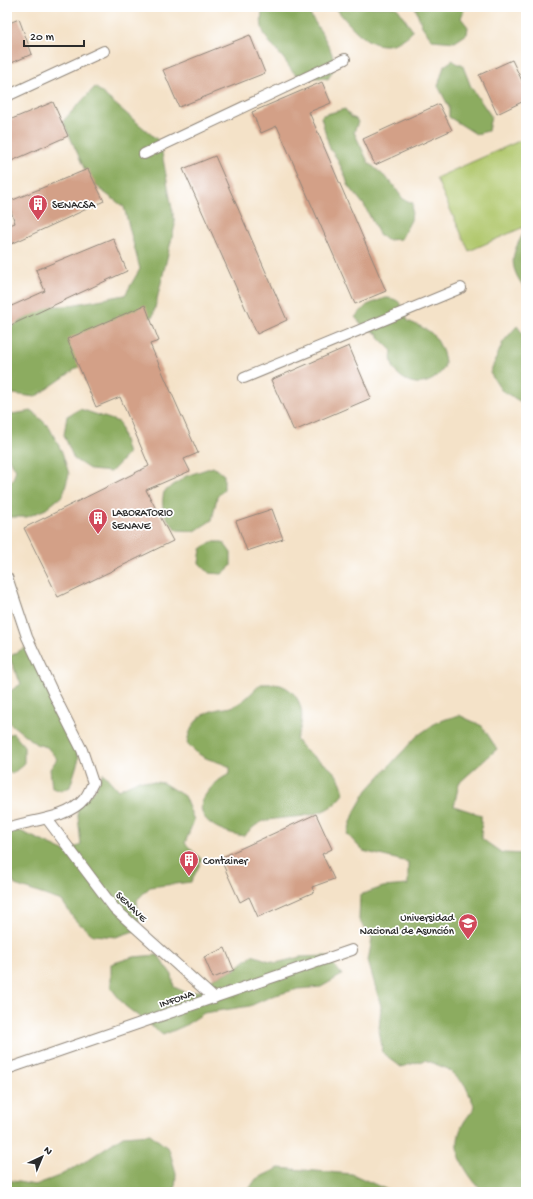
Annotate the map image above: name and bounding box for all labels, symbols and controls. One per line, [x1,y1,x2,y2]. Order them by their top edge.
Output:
scale bar [24,22,84,48]
text: 20 m [30,31,55,45]
building icon: SENACSA [27,193,49,221]
place label: SENACSA [52,200,96,212]
building icon: LABORATORIO SENAVE [87,507,109,535]
place label: LABORATORIO SENAVE [112,508,173,533]
building icon: Container [178,849,200,877]
place label: Container [203,856,249,868]
street label: SENAVE [113,890,149,926]
school or university icon: Universidad Nacional de Asunción [457,912,479,940]
place label: Universidad Nacional de Asunción [360,913,456,938]
street label: INFONA [158,988,196,1011]
north arrow [22,1137,62,1177]
text: N [41,1144,54,1158]

